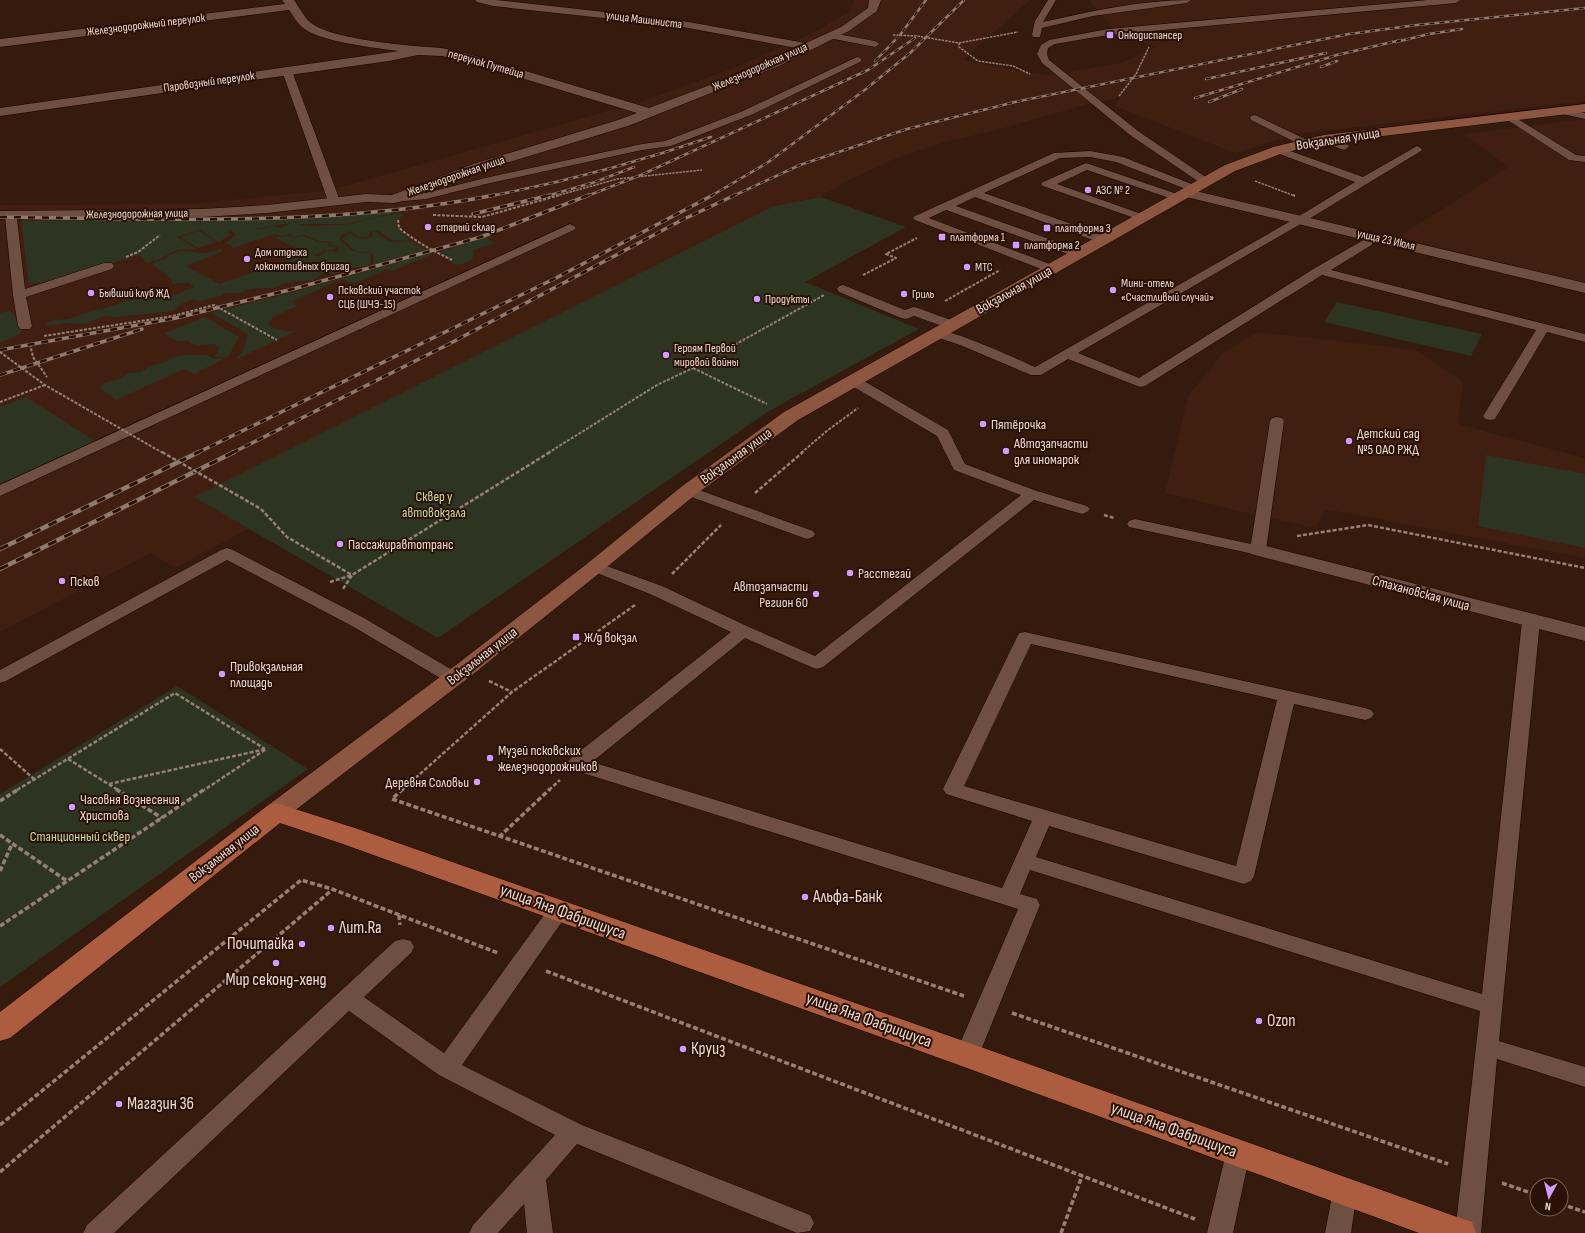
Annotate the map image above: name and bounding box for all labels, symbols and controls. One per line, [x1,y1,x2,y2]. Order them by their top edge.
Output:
street label: улица Машиниста [605,8,683,32]
street label: Железнодорожный переулок [86,10,206,40]
place label: Онкодиспансер [1118,28,1182,43]
marker: Онкодиспансер [1105,30,1115,40]
street label: Железнодорожная улица [710,39,810,95]
street label: переулок Путейца [446,46,526,82]
street label: Паровозный переулок [163,68,256,96]
street label: Вокзальная улица [1295,124,1381,154]
street label: Железнодорожная улица [405,152,507,200]
place label: АЗС № 2 [1095,183,1130,198]
marker: АЗС № 2 [1083,185,1093,195]
street label: Железнодорожная улица [86,206,188,222]
place label: старый склад [436,220,495,235]
place label: платформа 3 [1055,221,1111,236]
marker: старый склад [423,222,433,232]
marker: платформа 3 [1042,223,1052,233]
street label: улица 23 Июля [1356,226,1417,254]
place label: платформа 1 [950,230,1006,245]
marker: платформа 1 [937,232,947,242]
place label: платформа 2 [1024,238,1080,253]
marker: платформа 2 [1011,240,1021,250]
place label: Дом отдыха локомотивных бригад [255,245,349,274]
marker: Дом отдыха локомотивных бригад [242,254,252,264]
place label: МТС [975,260,993,275]
marker: МТС [962,262,972,272]
street label: Вокзальная улица [973,262,1055,318]
place label: Мини-отель «Счастливый случай» [1121,276,1214,305]
place label: Псковский участок СЦБ (ШЧЭ-15) [338,283,421,312]
marker: Мини-отель «Счастливый случай» [1108,285,1118,295]
place label: Бывший клуб ЖД [99,286,170,301]
place label: Гриль [912,287,935,302]
marker: Бывший клуб ЖД [86,288,96,298]
marker: Гриль [899,289,909,299]
marker: Псковский участок СЦБ (ШЧЭ-15) [325,292,335,302]
place label: Продукты [765,292,810,307]
marker: Продукты [752,294,762,304]
place label: Героям Первой мировой войны [674,341,739,370]
marker: Героям Первой мировой войны [661,350,671,360]
place label: Пятёрочка [991,416,1046,433]
marker: Пятёрочка [978,419,988,429]
street label: Вокзальная улица [697,424,775,488]
place label: Детский сад №5 ОАО РЖД [1357,425,1420,458]
place label: Автозапчасти для иномарок [1013,435,1088,468]
marker: Детский сад №5 ОАО РЖД [1344,436,1354,446]
marker: Автозапчасти для иномарок [1001,446,1011,456]
park label: Сквер у автовокзала [402,488,466,521]
place label: Пассажиравтотранс [348,536,454,553]
marker: Пассажиравтотранс [335,539,345,549]
place label: Расстегай [858,565,911,582]
marker: Расстегай [845,568,855,578]
street label: Стахановская улица [1370,572,1472,614]
place label: Псков [70,573,100,590]
marker: Псков [57,576,67,586]
place label: Автозапчасти Регион 60 [733,578,808,611]
marker: Автозапчасти Регион 60 [811,589,821,599]
street label: Вокзальная улица [444,623,520,689]
place label: Ж/д вокзал [584,629,637,646]
marker: Ж/д вокзал [571,632,581,642]
place label: Привокзальная площадь [230,658,303,691]
marker: Привокзальная площадь [217,669,227,679]
place label: Музей псковских железнодорожников [498,742,598,775]
marker: Музей псковских железнодорожников [485,753,495,763]
place label: Деревня Соловьи [386,774,469,791]
marker: Деревня Соловьи [472,777,482,787]
place label: Часовня Вознесения Христова [79,791,180,824]
marker: Часовня Вознесения Христова [67,802,77,812]
street label: Вокзальная улица [186,820,262,886]
park label: Станционный сквер [30,828,130,845]
street label: улица Яна Фабрициуса [497,880,629,944]
place label: Альфа-Банк [812,887,883,907]
marker: Альфа-Банк [800,892,810,902]
place label: Лит.Ra [338,918,382,938]
marker: Лит.Ra [326,923,336,933]
place label: Почитайка [227,934,294,954]
marker: Почитайка [297,939,307,949]
marker: Мир секонд-хенд [271,958,281,968]
place label: Мир секонд-хенд [225,970,327,990]
street label: улица Яна Фабрициуса [803,988,935,1052]
place label: Ozon [1267,1011,1296,1031]
marker: Ozon [1254,1016,1264,1026]
place label: Круиз [691,1039,725,1059]
marker: Круиз [678,1044,688,1054]
place label: Магазин 36 [127,1094,194,1114]
street label: улица Яна Фабрициуса [1108,1098,1240,1162]
marker: Магазин 36 [114,1099,124,1109]
north arrow [1529,1177,1569,1217]
text: N [1544,1200,1552,1213]

